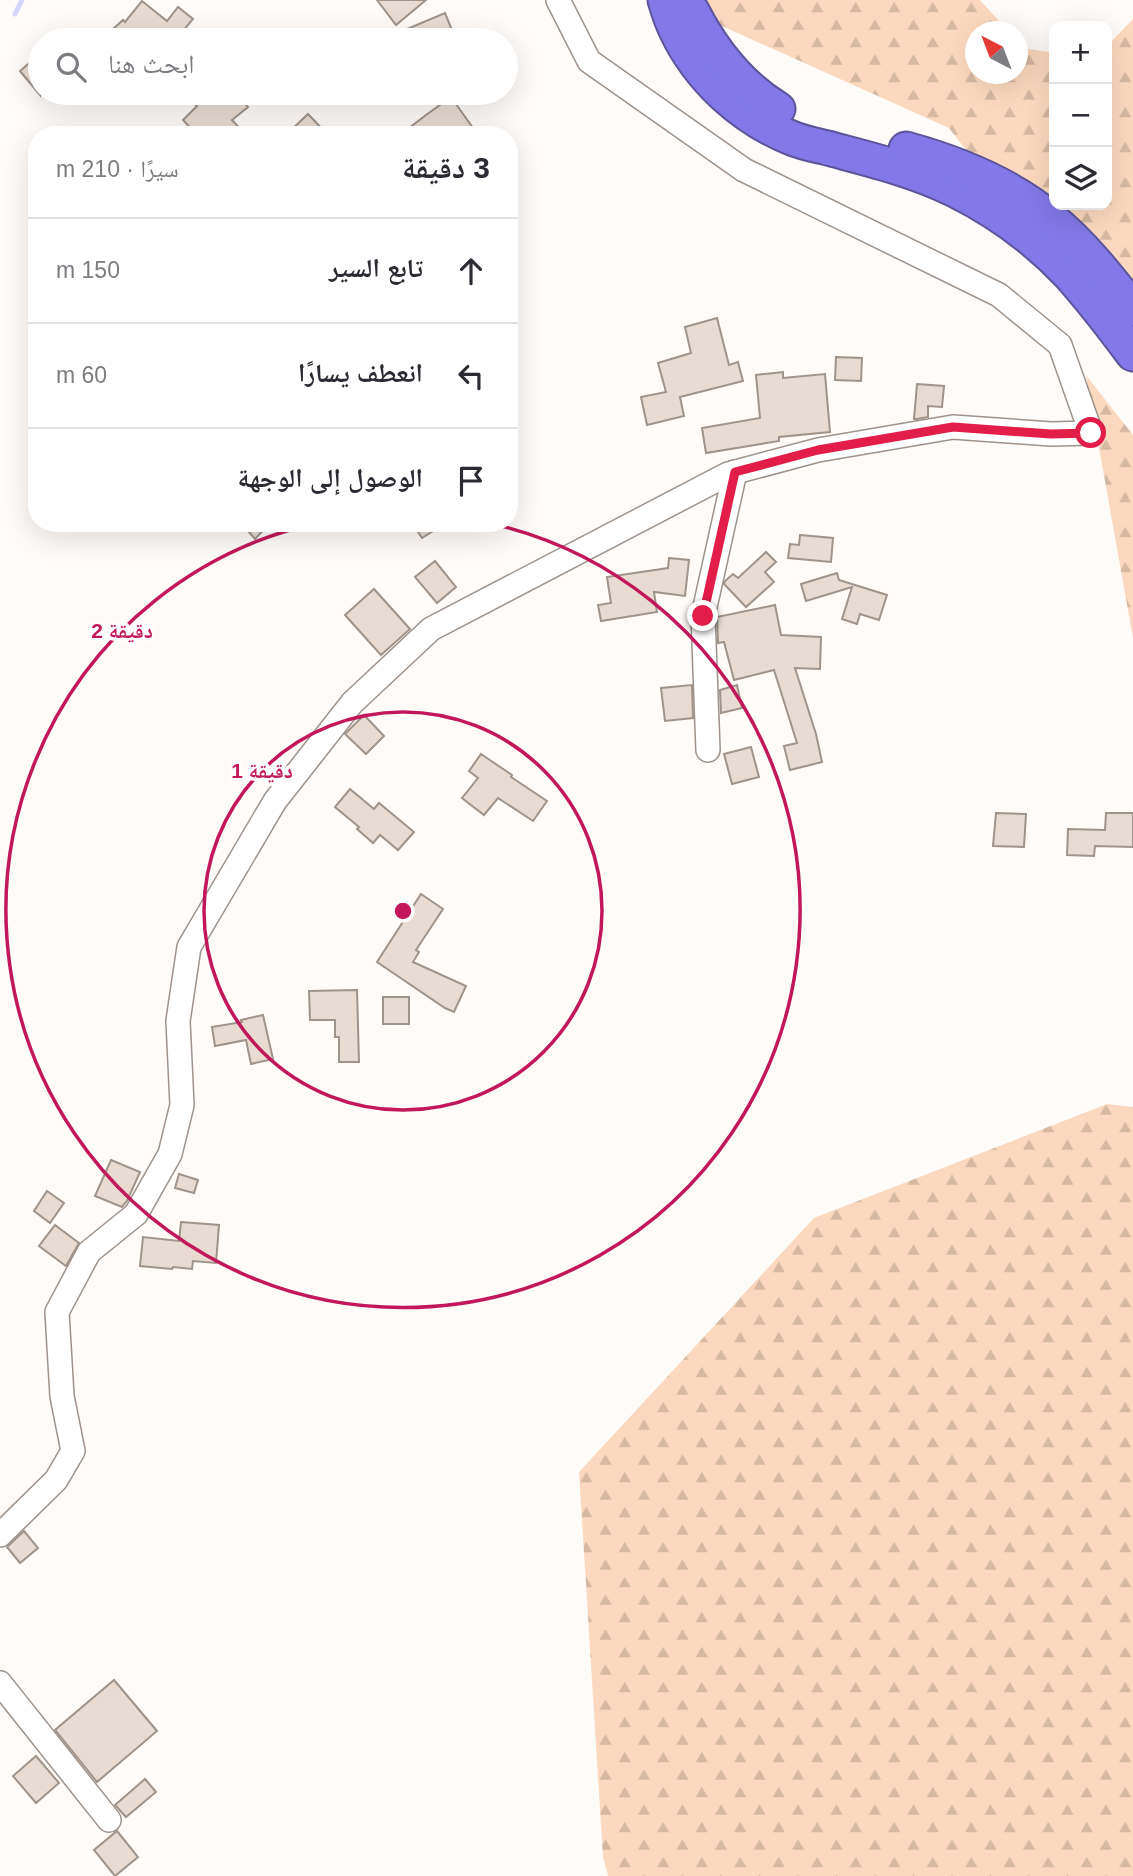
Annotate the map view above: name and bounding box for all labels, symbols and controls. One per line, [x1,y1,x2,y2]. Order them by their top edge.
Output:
north arrow [965,21,1028,84]
map controls [1049,21,1112,210]
button: + [1049,21,1112,84]
search box [28,28,518,105]
icon: search [52,48,90,86]
text: ابحث هنا [108,49,195,79]
button: − [1049,84,1112,147]
button: layers [1049,147,1112,210]
text: 3 دقيقة [402,151,490,184]
text: سيرًا · 210 m [56,156,179,182]
icon: ahead [452,252,490,290]
text: تابع السير [329,253,423,283]
text: 150 m [56,257,120,283]
icon: left [452,357,490,395]
text: انعطف يسارًا [298,358,423,388]
text: 60 m [56,362,107,388]
route start [1075,417,1106,448]
icon: arrive [452,462,490,500]
text: الوصول إلى الوجهة [238,463,423,493]
route end [687,600,718,631]
text: 2 دقيقة [91,619,153,643]
text: 1 دقيقة [231,759,293,783]
centre of rings [391,899,415,923]

